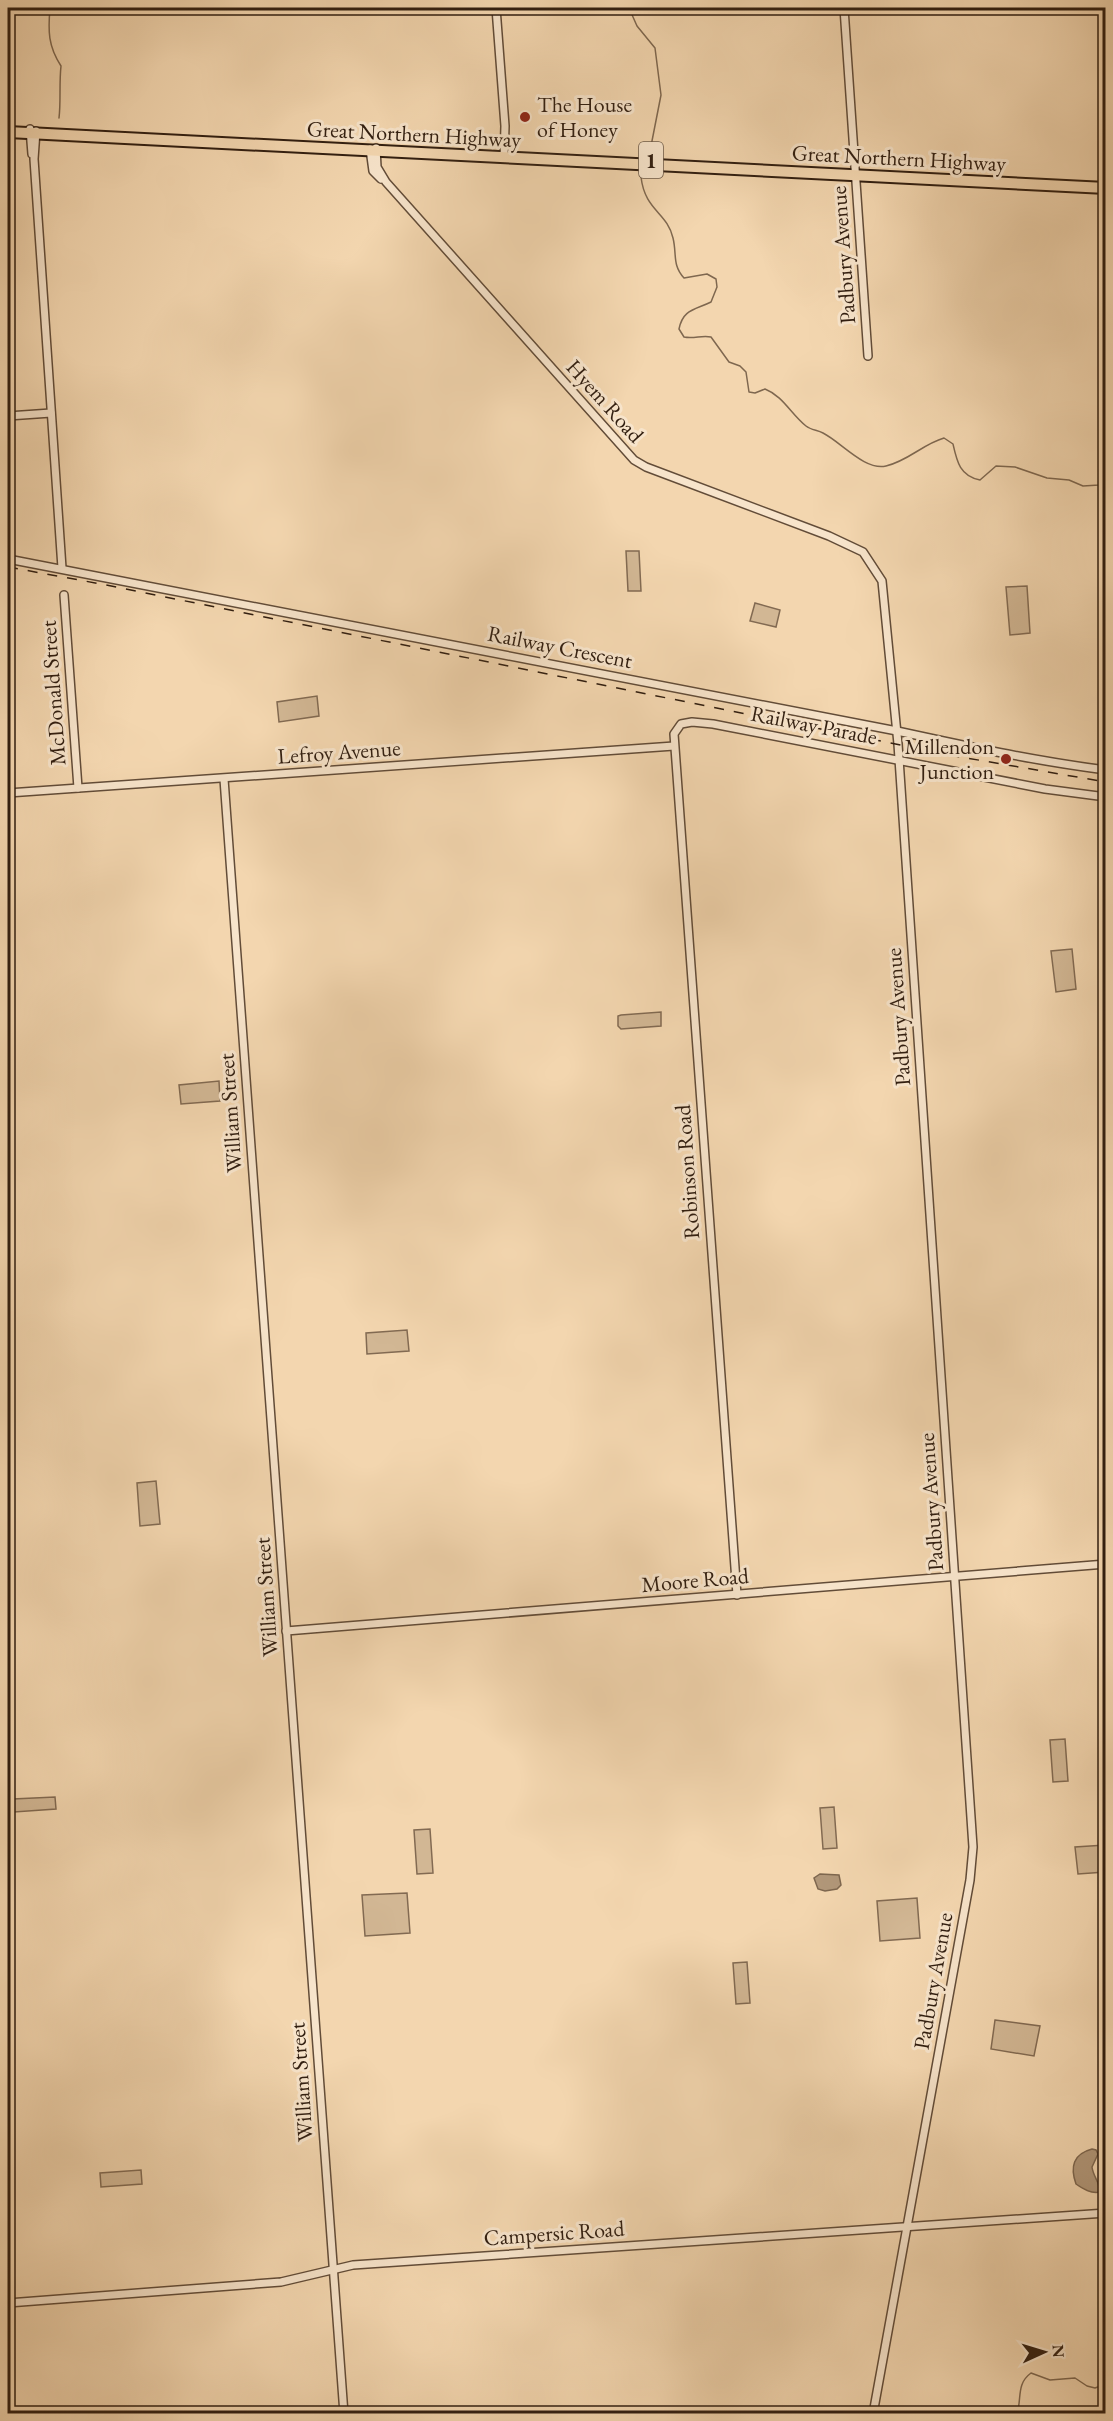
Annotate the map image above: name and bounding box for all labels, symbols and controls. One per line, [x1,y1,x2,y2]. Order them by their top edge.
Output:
place label: The House of Honey [537,90,632,144]
marker: The House of Honey [518,110,532,124]
street label: Great Northern Highway [306,114,522,154]
street label: Great Northern Highway [791,138,1007,178]
road number: 1 [639,142,663,178]
street label: Padbury Avenue [824,185,862,325]
street label: Hyem Road [560,353,651,450]
street label: McDonald Street [33,619,73,767]
street label: Railway Crescent [485,619,635,675]
street label: Railway Parade [748,699,880,752]
place label: Millendon Junction [904,732,994,786]
street label: Lefroy Avenue [276,733,402,771]
marker: Millendon Junction [999,752,1013,766]
street label: Padbury Avenue [879,947,917,1087]
street label: William Street [211,1052,249,1174]
street label: Robinson Road [668,1103,706,1240]
street label: Padbury Avenue [912,1432,950,1572]
street label: William Street [247,1536,285,1658]
street label: Moore Road [640,1561,751,1599]
street label: Padbury Avenue [907,1910,959,2052]
street label: William Street [282,2021,320,2143]
street label: Campersic Road [483,2214,626,2252]
north arrow [1014,2322,1074,2382]
text: N [1048,2344,1069,2358]

